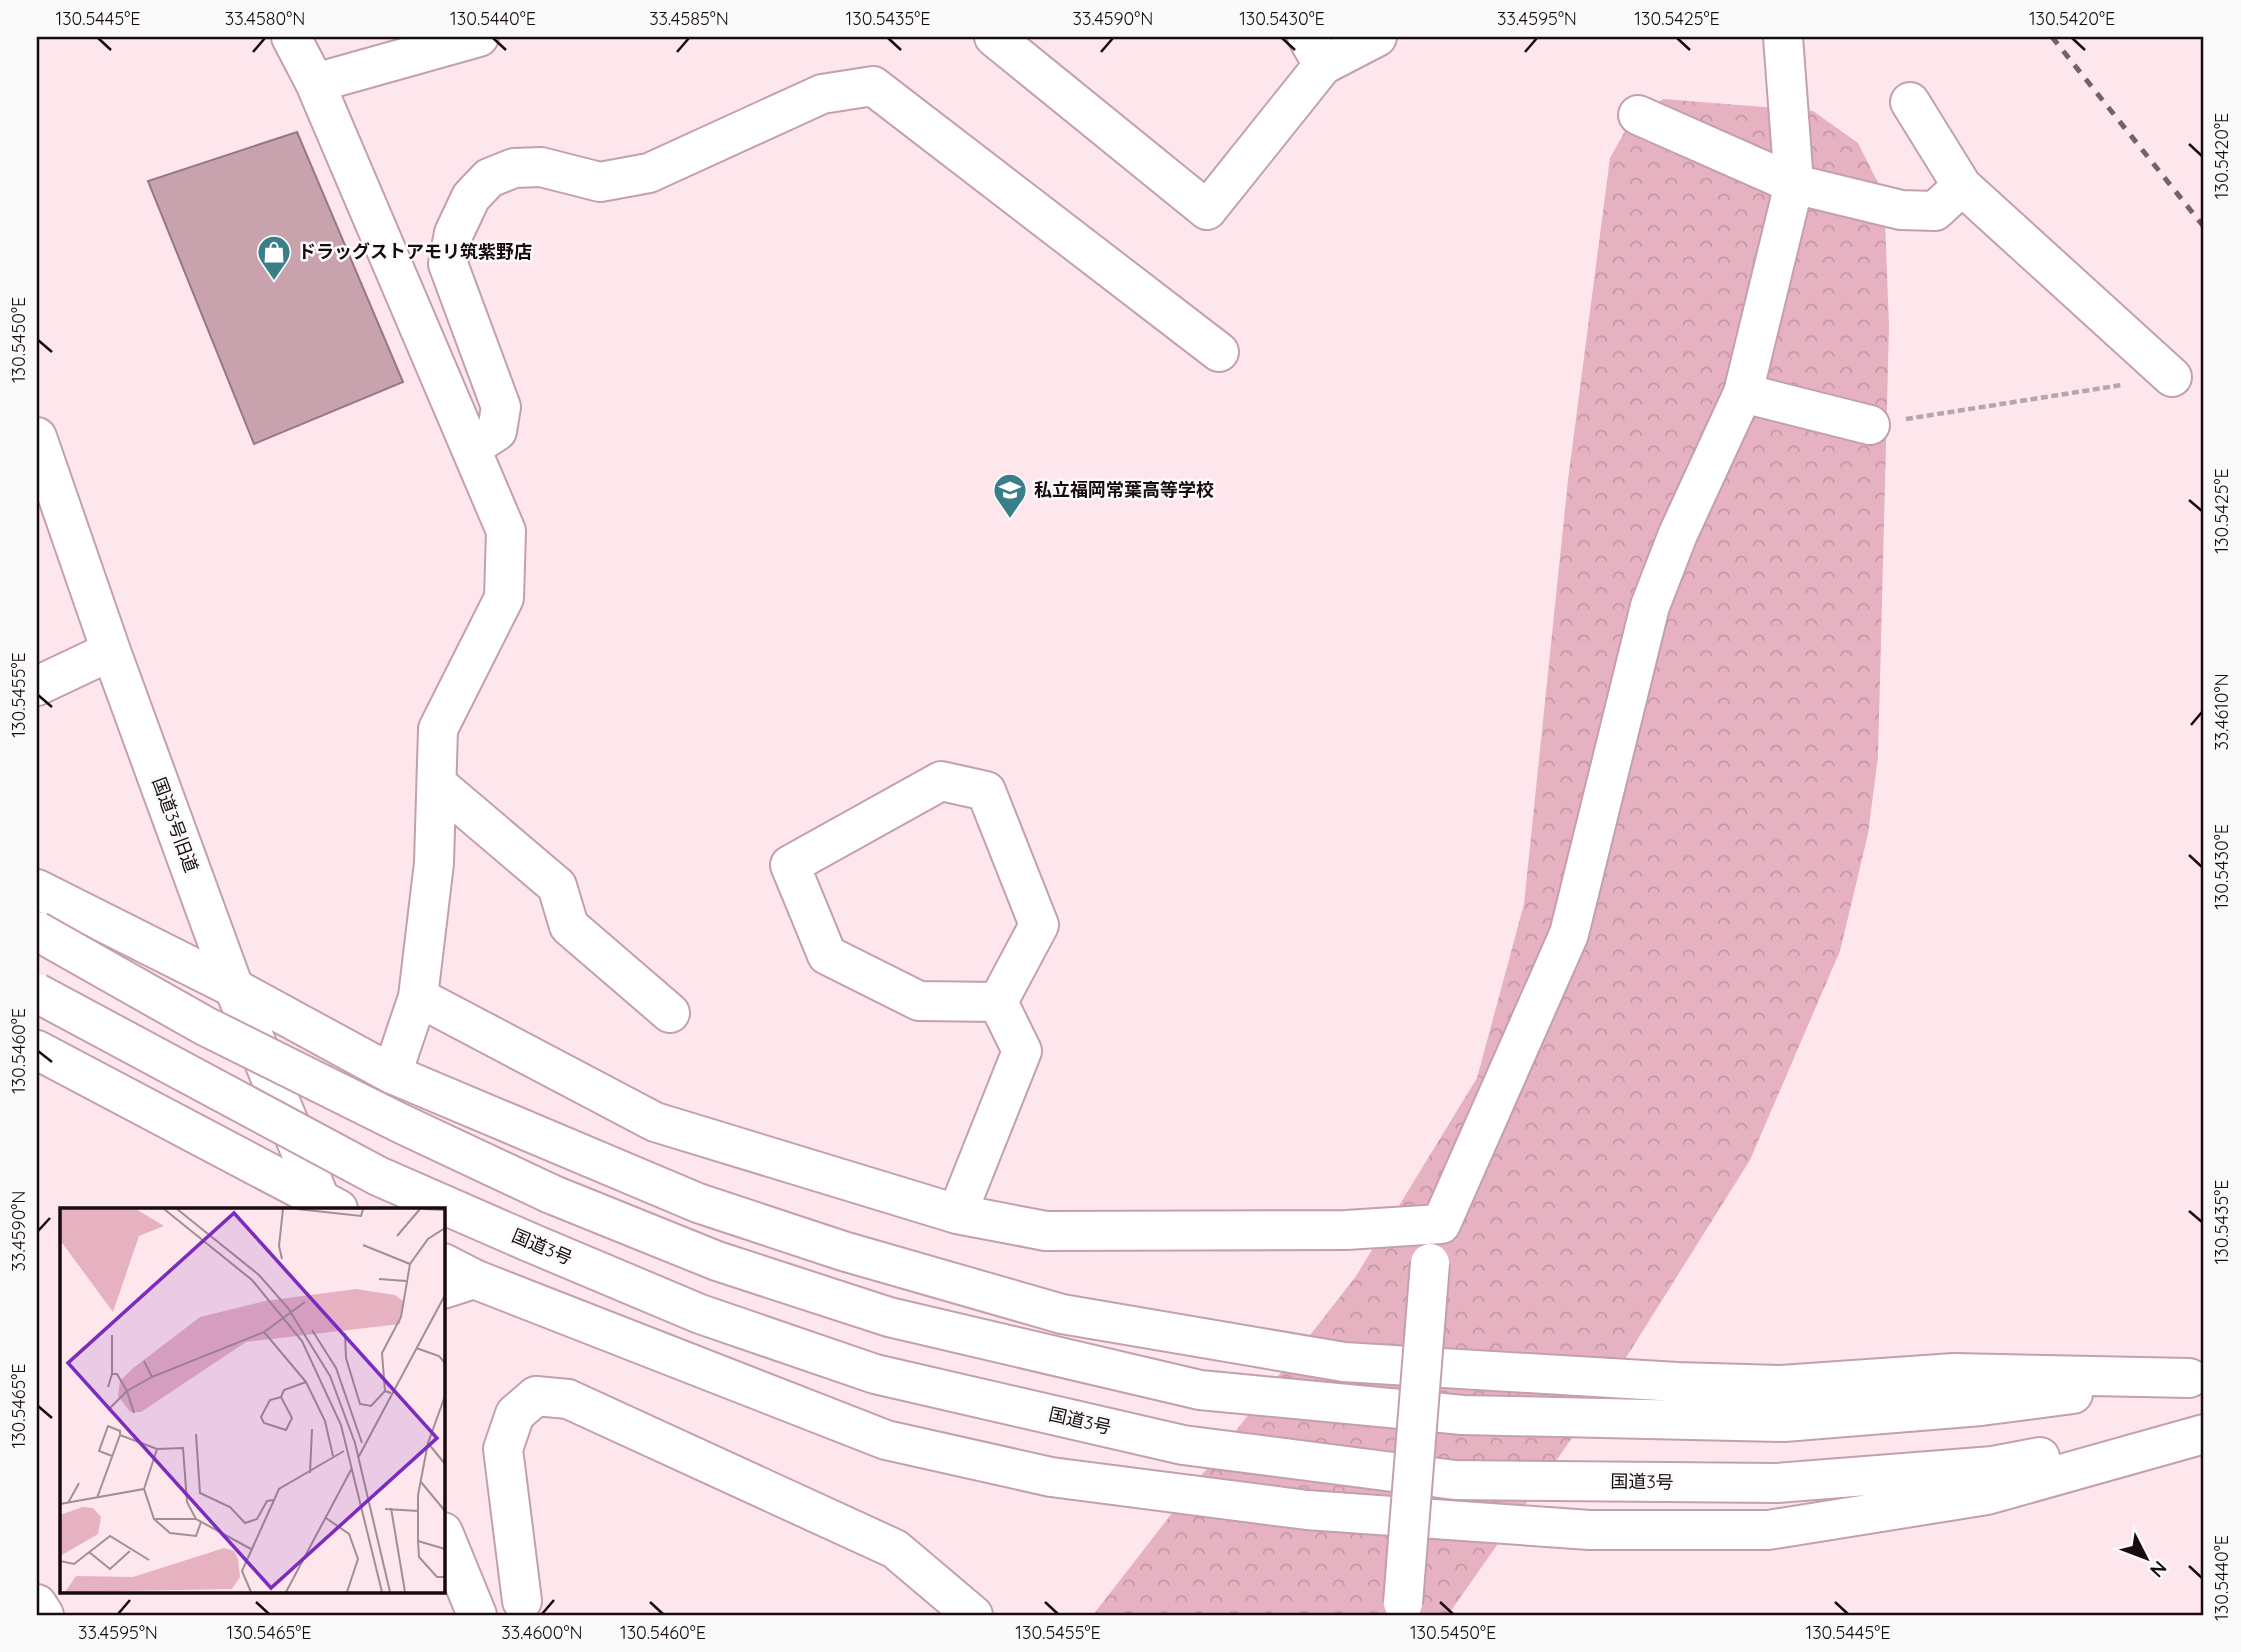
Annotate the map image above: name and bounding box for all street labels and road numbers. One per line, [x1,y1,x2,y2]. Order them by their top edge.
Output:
street label: 国道3号旧道 [148,774,203,875]
street label: 国道3号 [509,1224,576,1270]
street label: 国道3号 [1047,1402,1114,1439]
street label: 国道3号 [1610,1469,1674,1494]

